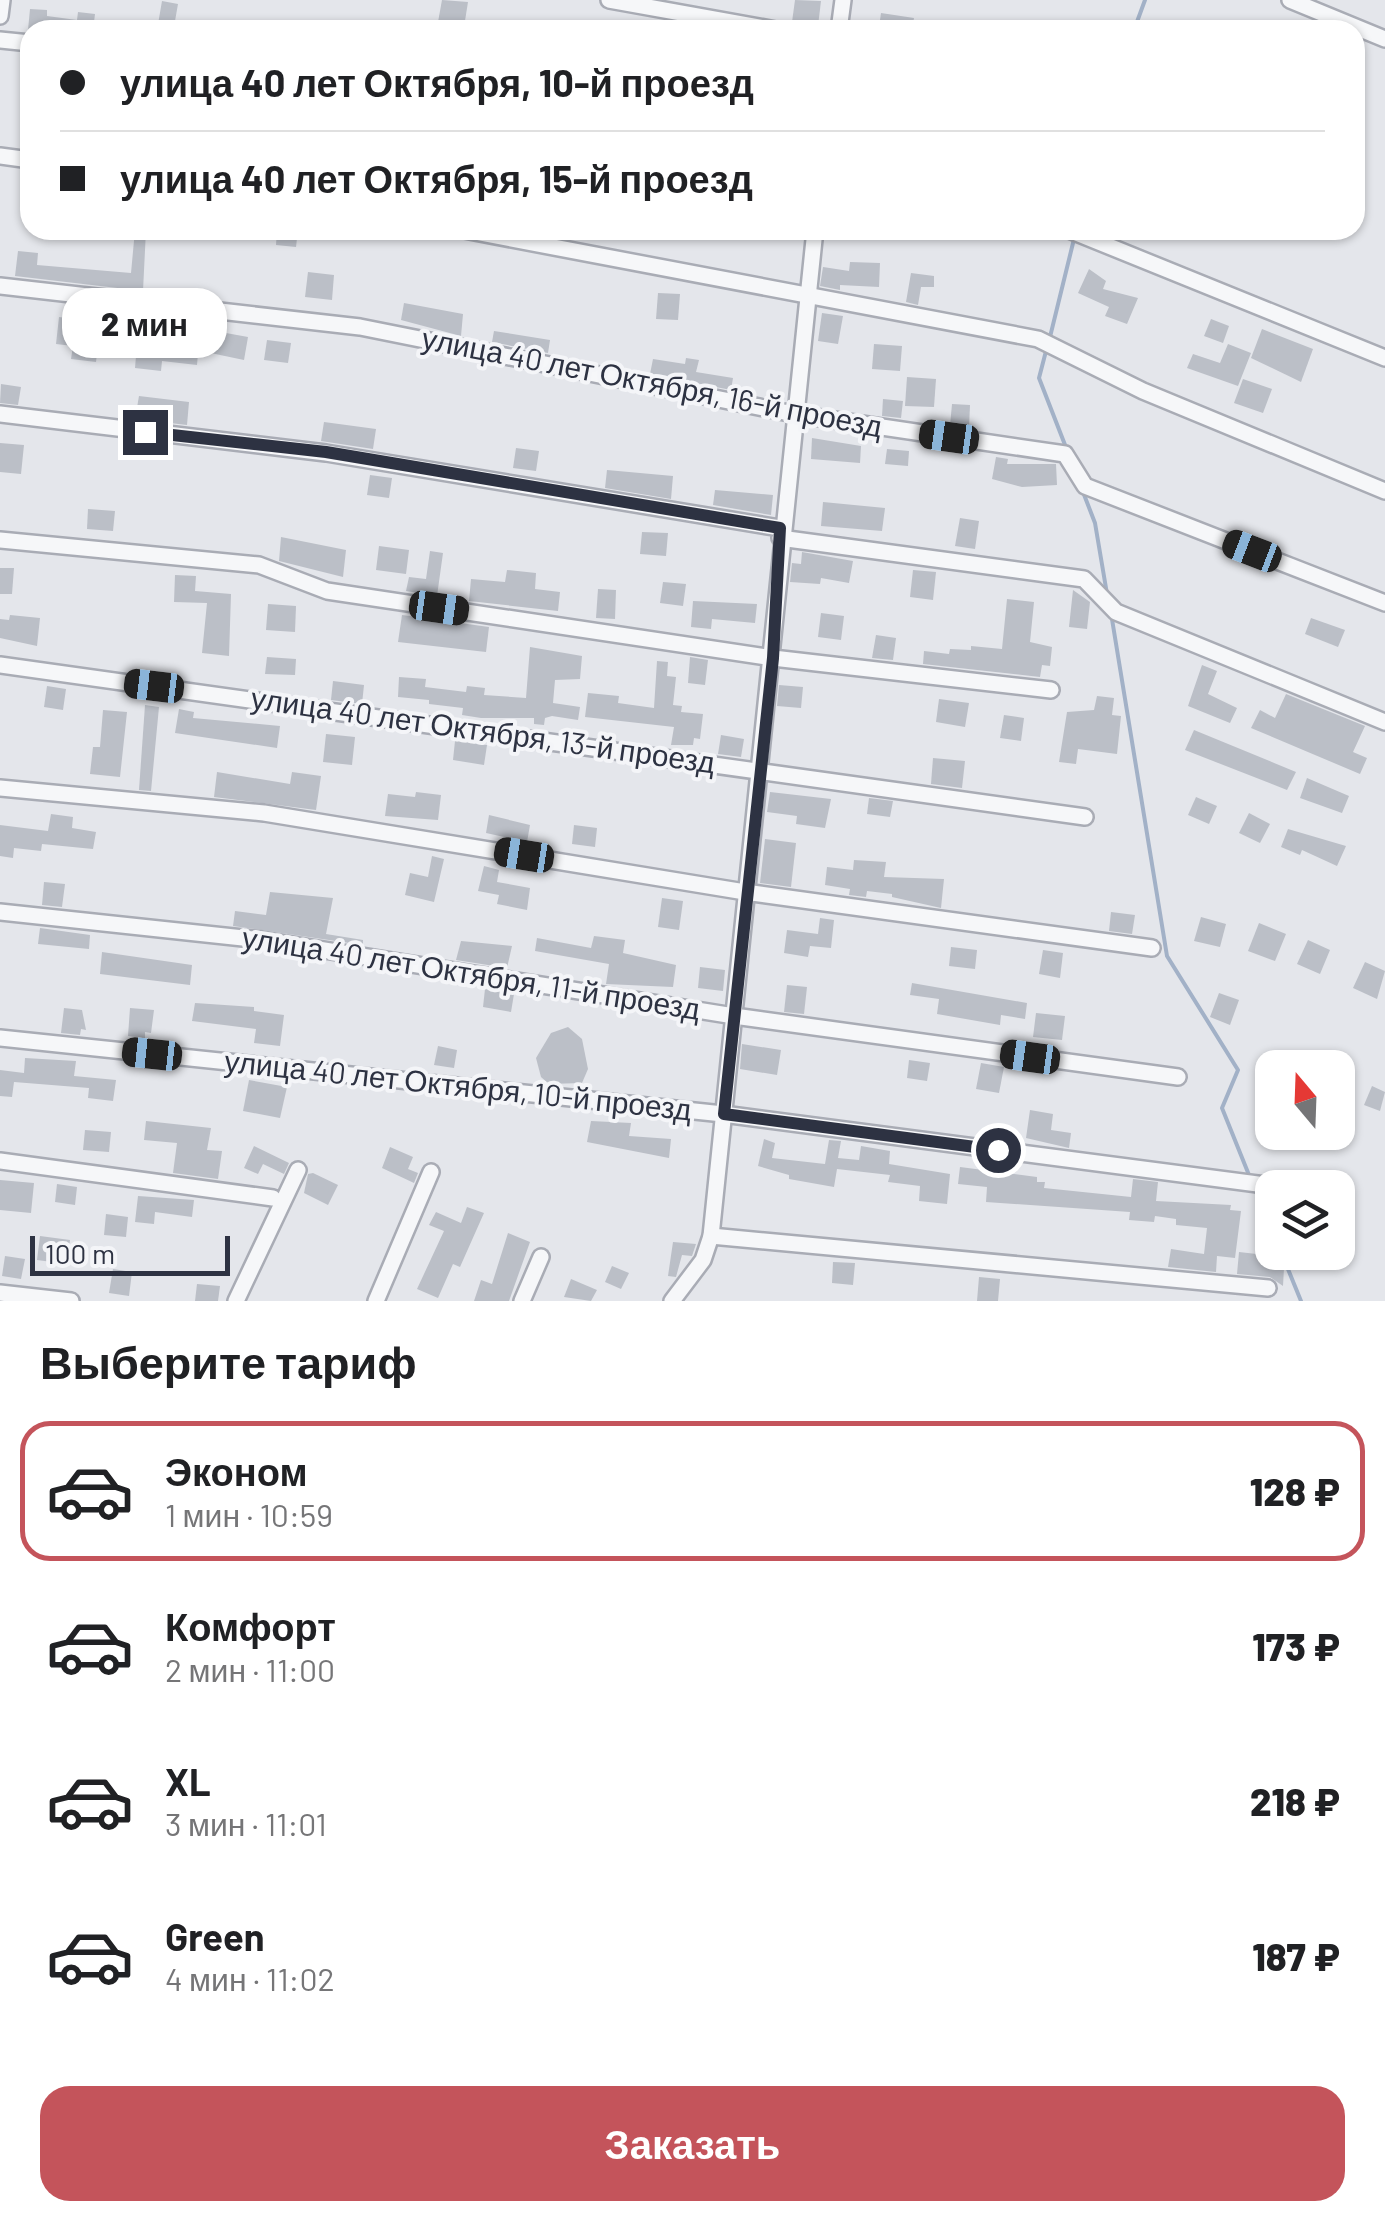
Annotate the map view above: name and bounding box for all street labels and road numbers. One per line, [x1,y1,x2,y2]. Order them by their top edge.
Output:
street label: улица 40 лет Октября, 16-й проезд [419,319,886,443]
street label: улица 40 лет Октября, 13-й проезд [249,679,718,779]
street label: улица 40 лет Октября, 11-й проезд [240,918,703,1026]
street label: улица 40 лет Октября, 10-й проезд [223,1042,694,1126]

